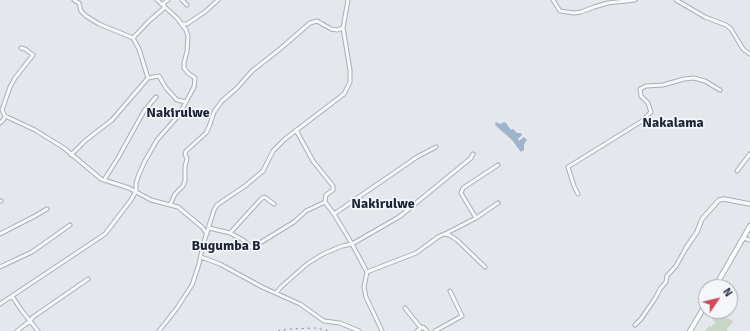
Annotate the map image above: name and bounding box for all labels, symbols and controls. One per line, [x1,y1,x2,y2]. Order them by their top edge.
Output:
district label: Nakirulwe [146,105,210,121]
district label: Nakalama [642,115,704,131]
district label: Nakirulwe [351,196,415,212]
district label: Bugumba B [191,238,261,254]
north arrow [698,279,738,319]
text: N [720,286,735,299]

